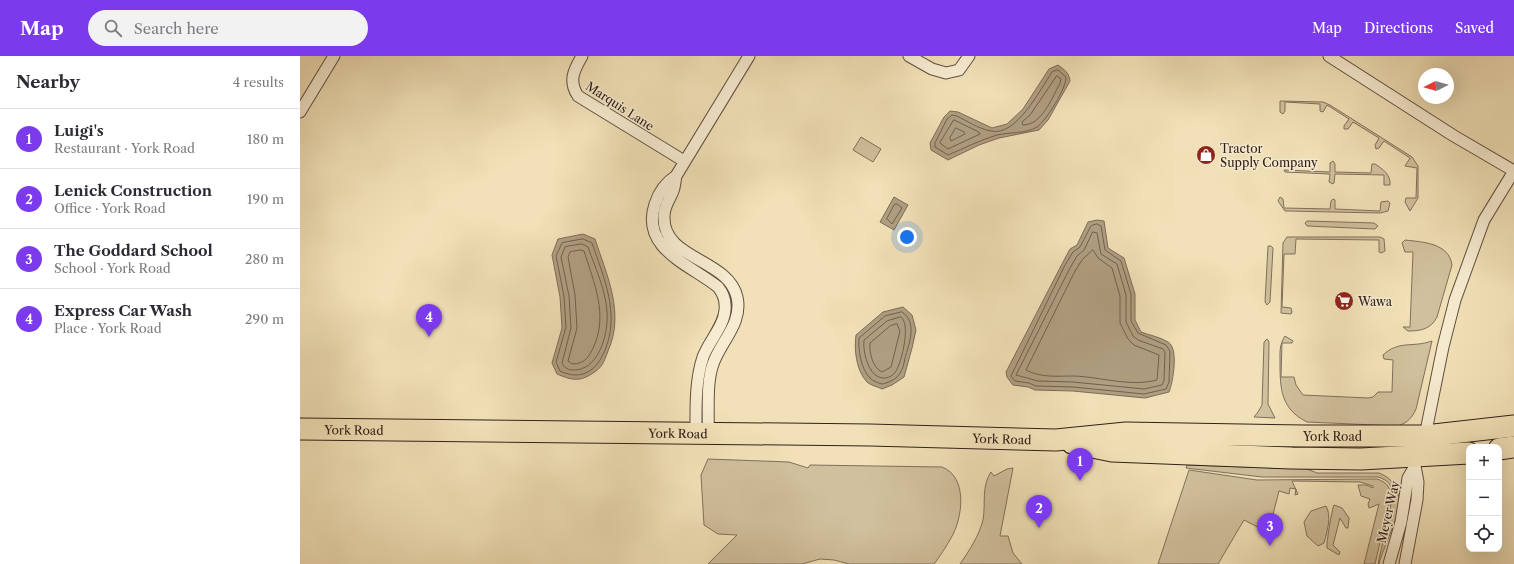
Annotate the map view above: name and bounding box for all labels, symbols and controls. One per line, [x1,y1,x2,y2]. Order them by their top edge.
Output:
search box [88,10,368,46]
text: Map [20,17,64,40]
icon: search [102,17,124,39]
text: Search here [134,19,219,38]
text: Map [1312,19,1342,37]
text: Directions [1364,19,1433,37]
text: Saved [1455,19,1494,37]
north arrow [1418,68,1454,104]
text: Nearby [16,72,80,92]
text: 4 results [233,74,284,90]
street label: Marquis Lane [583,78,657,134]
text: Luigi's [54,121,104,140]
text: 1 [26,131,32,147]
text: 180 m [247,131,284,147]
text: Restaurant · York Road [54,140,195,156]
place label: Tractor Supply Company [1220,141,1318,170]
shop icon: Tractor Supply Company [1195,144,1217,166]
text: Lenick Construction [54,181,212,200]
text: 2 [25,191,33,207]
text: 190 m [247,191,284,207]
text: Office · York Road [54,200,166,216]
your location [897,227,917,247]
text: The Goddard School [54,241,213,260]
text: 3 [25,251,33,267]
text: 280 m [245,251,284,267]
text: School · York Road [54,260,171,276]
supermarket icon: Wawa [1333,290,1355,312]
place label: Wawa [1357,294,1393,309]
text: Express Car Wash [54,301,192,320]
pin: 4 [416,304,442,337]
text: 4 [25,311,33,327]
text: 290 m [245,311,284,327]
text: Place · York Road [54,320,162,336]
street label: York Road [323,422,384,437]
street label: York Road [647,425,708,441]
street label: York Road [1302,429,1363,444]
street label: York Road [971,430,1032,447]
map controls [1466,444,1502,552]
button: + [1466,444,1502,480]
pin: 1 [1067,448,1093,481]
street label: Meyer Way [1374,479,1403,545]
button: − [1466,480,1502,516]
pin: 2 [1026,495,1052,528]
pin: 3 [1257,513,1283,546]
button: locate [1466,516,1502,552]

